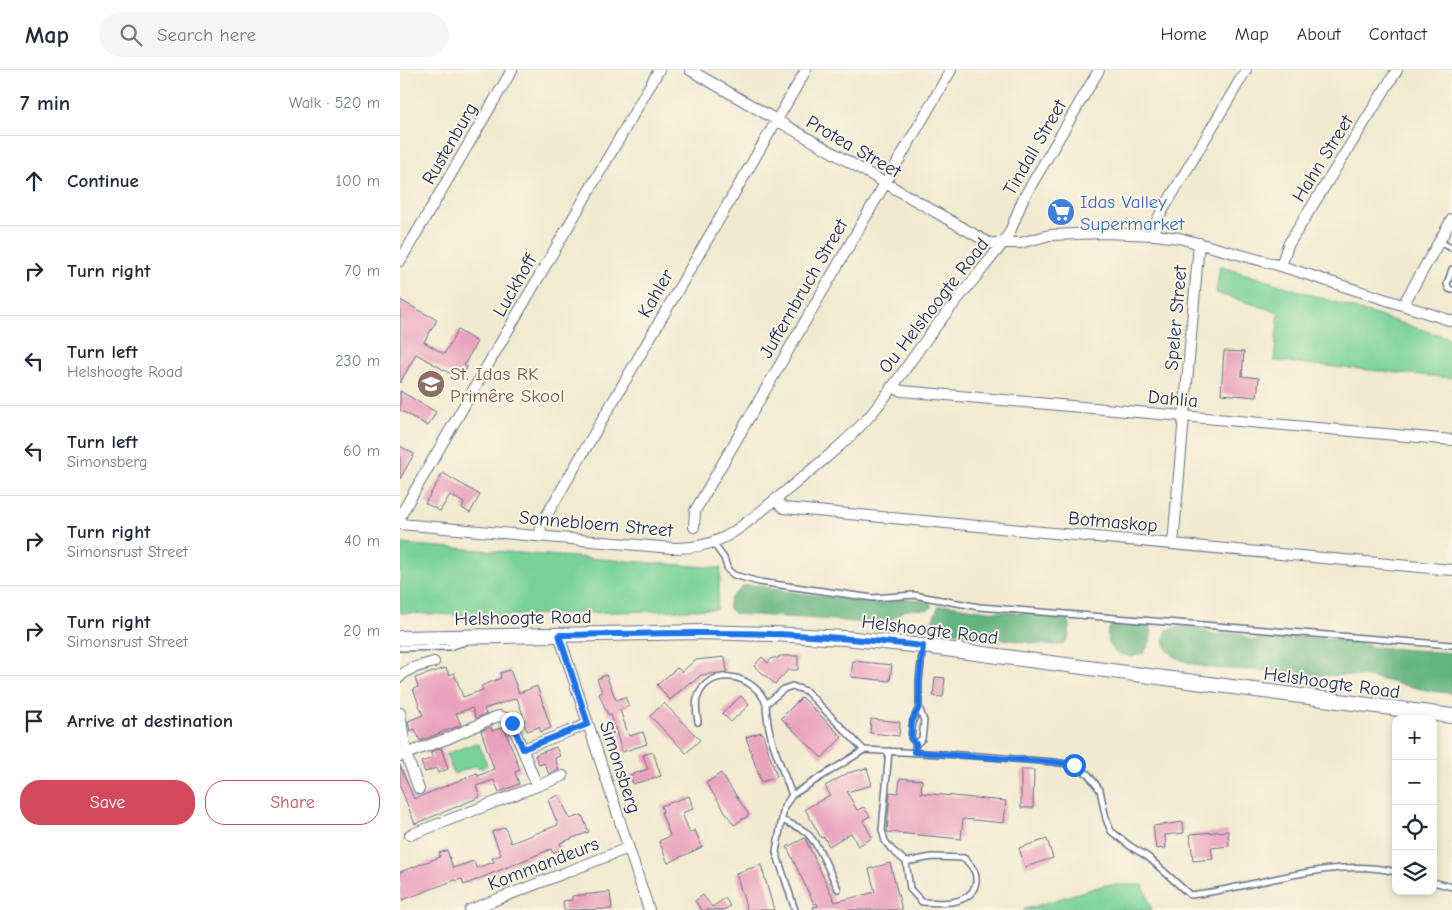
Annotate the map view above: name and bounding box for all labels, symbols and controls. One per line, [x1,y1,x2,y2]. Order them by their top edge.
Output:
search box [99,12,449,57]
text: Map [25,21,69,49]
icon: search [117,21,145,49]
text: Search here [157,24,256,46]
text: Home [1160,24,1207,45]
text: Map [1235,24,1269,45]
text: About [1297,24,1341,45]
text: Contact [1369,24,1427,45]
text: 7 min [20,91,70,115]
text: Walk · 520 m [289,94,380,112]
street label: Tindall Street [999,95,1071,199]
street label: Rustenburg [418,99,482,188]
street label: Protea Street [802,111,905,183]
street label: Hahn Street [1288,111,1358,206]
icon: ahead [20,167,48,195]
text: Continue [67,170,139,192]
text: 100 m [336,172,380,190]
place label: Idas Valley Supermarket [1080,191,1185,235]
supermarket icon: Idas Valley Supermarket [1046,197,1076,227]
street label: Juffernbruch Street [755,215,853,362]
street label: Ou Helshoogte Road [874,234,993,378]
street label: Luckhoff [488,249,542,320]
icon: right [20,257,48,285]
text: Turn right [67,260,151,282]
text: 70 m [344,262,380,280]
street label: Speler Street [1160,264,1192,371]
street label: Kahler [633,265,679,321]
text: Turn left [67,341,138,363]
icon: left [20,347,48,375]
text: 230 m [335,352,380,370]
text: Helshoogte Road [67,363,183,381]
place label: St. Idas RK Primêre Skool [450,363,564,407]
school or university icon: St. Idas RK Primêre Skool [416,369,446,399]
street label: Dahlia [1147,386,1199,412]
text: Turn left [67,431,138,453]
icon: left [20,437,48,465]
text: 60 m [343,442,380,460]
text: Simonsberg [67,453,148,471]
street label: Sonnebloem Street [518,506,674,542]
street label: Botmaskop [1067,507,1158,537]
text: Turn right [67,521,151,543]
icon: right [20,527,48,555]
text: 40 m [344,532,380,550]
text: Simonsrust Street [67,543,188,561]
street label: Helshoogte Road [454,606,592,630]
text: Turn right [67,611,151,633]
street label: Helshoogte Road [860,611,999,649]
icon: right [20,617,48,645]
text: 20 m [343,622,380,640]
text: Simonsrust Street [67,633,188,651]
street label: Helshoogte Road [1262,663,1401,703]
icon: arrive [20,707,48,735]
text: Arrive at destination [67,710,233,732]
route end [501,712,524,735]
map controls [1392,715,1437,895]
button: + [1392,715,1437,760]
street label: Simonsberg [595,718,645,816]
route start [1063,754,1086,777]
button: − [1392,760,1437,805]
button: Save [20,780,195,825]
button: Share [205,780,380,825]
button: locate [1392,805,1437,850]
street label: Kommandeurs [485,833,602,895]
button: layers [1392,850,1437,895]

